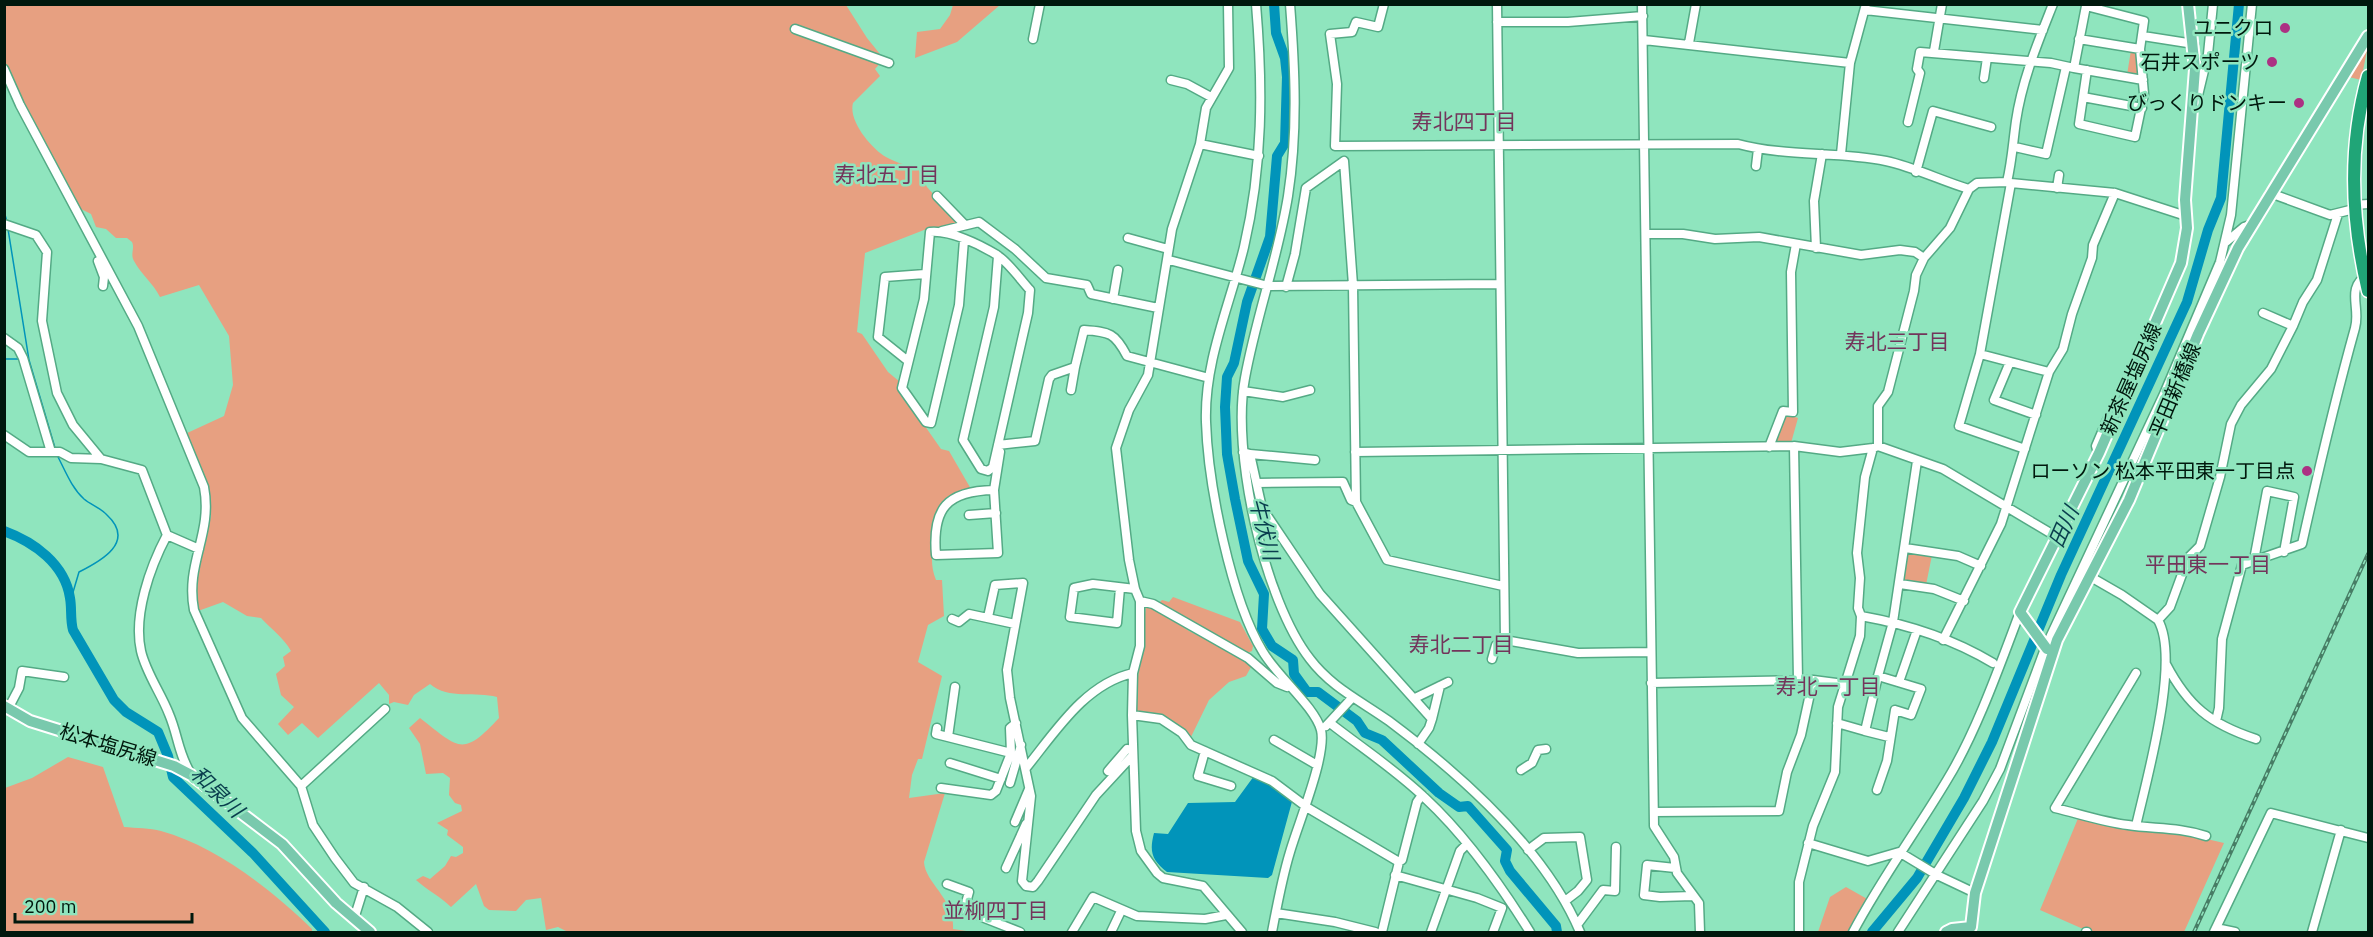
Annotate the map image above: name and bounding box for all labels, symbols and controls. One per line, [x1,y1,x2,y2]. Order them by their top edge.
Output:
place label: ユニクロ [2193,14,2273,41]
marker: ユニクロ [2278,21,2292,35]
place label: 石井スポーツ [2140,48,2260,75]
marker: 石井スポーツ [2265,55,2279,69]
place label: びっくりドンキー [2127,89,2287,116]
marker: びっくりドンキー [2292,96,2306,110]
district label: 寿北四丁目 [1412,107,1517,135]
district label: 寿北五丁目 [835,160,940,188]
street label: 新茶屋塩尻線 [2094,318,2167,439]
district label: 寿北三丁目 [1845,327,1950,355]
street label: 平田新橋線 [2143,339,2207,441]
place label: ローソン 松本平田東一丁目点 [2030,457,2295,484]
marker: ローソン 松本平田東一丁目点 [2300,464,2314,478]
water label: 牛伏川 [1244,495,1287,565]
water label: 田川 [2042,500,2085,551]
district label: 平田東一丁目 [2145,550,2271,578]
district label: 寿北二丁目 [1409,630,1514,658]
district label: 寿北一丁目 [1776,672,1881,700]
street label: 松本塩尻線 [56,717,160,772]
water label: 和泉川 [185,759,252,825]
scale bar [15,886,192,924]
text: 200 m [24,895,76,918]
district label: 並柳四丁目 [944,896,1049,924]

